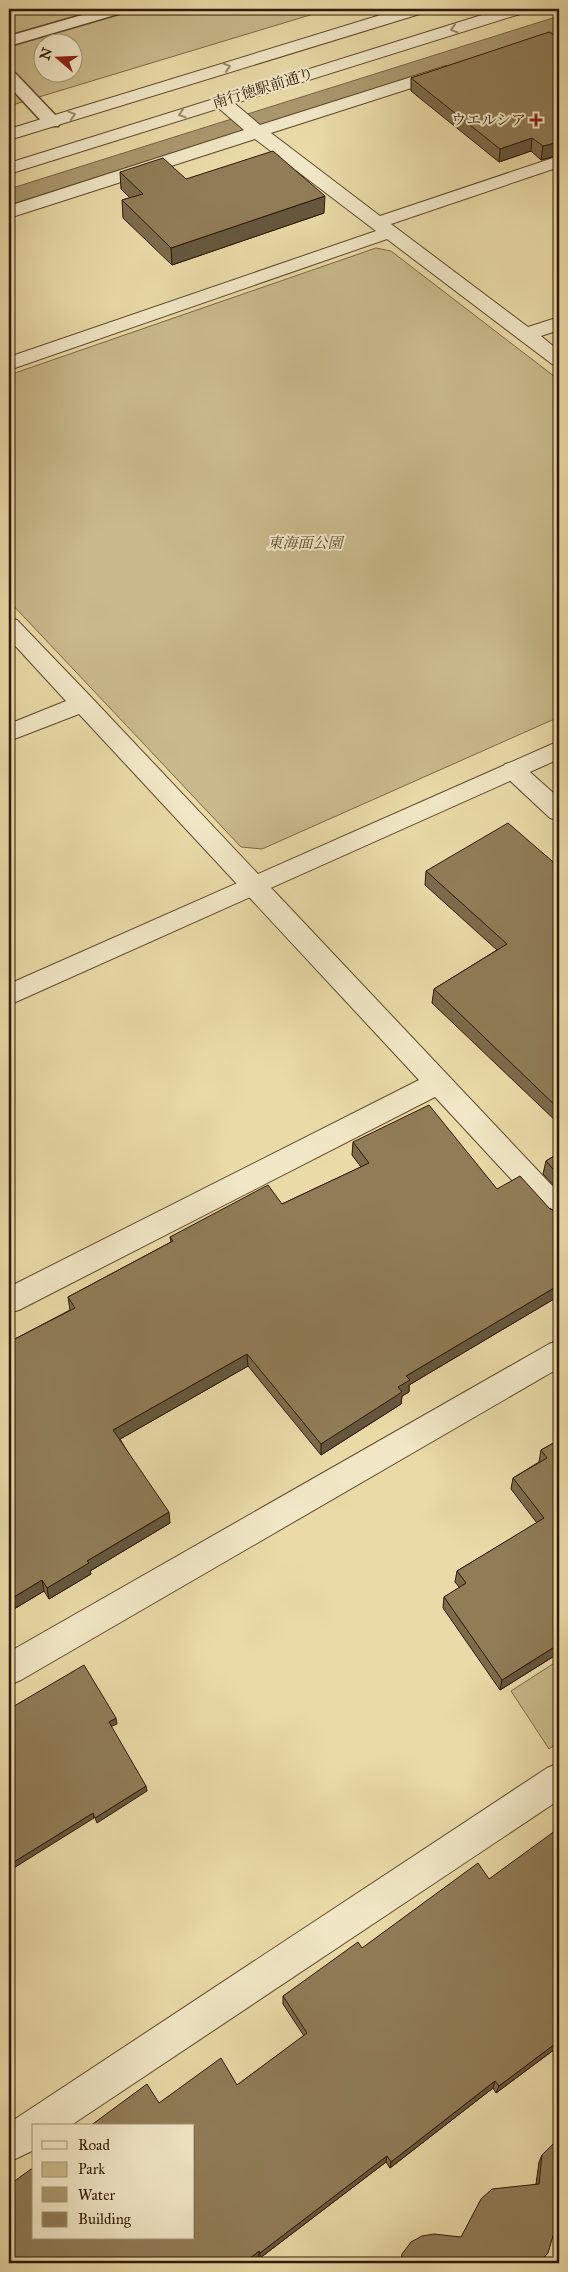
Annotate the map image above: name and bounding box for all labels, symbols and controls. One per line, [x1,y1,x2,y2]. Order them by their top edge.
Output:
one-way arrow [450,23,458,33]
north arrow [32,32,82,82]
text: N [36,45,56,62]
one-way arrow [223,63,231,73]
street label: 南行徳駅前通り [210,64,316,112]
one-way arrow [178,108,186,118]
one-way arrow [67,111,76,121]
place label: ウエルシア [451,111,526,129]
marker: ウエルシア [530,114,542,126]
park label: 東海面公園 [267,534,345,552]
legend [32,2124,195,2240]
text: Road [78,2136,110,2154]
text: Park [78,2160,105,2178]
text: Water [78,2186,115,2204]
text: Building [78,2210,132,2228]

